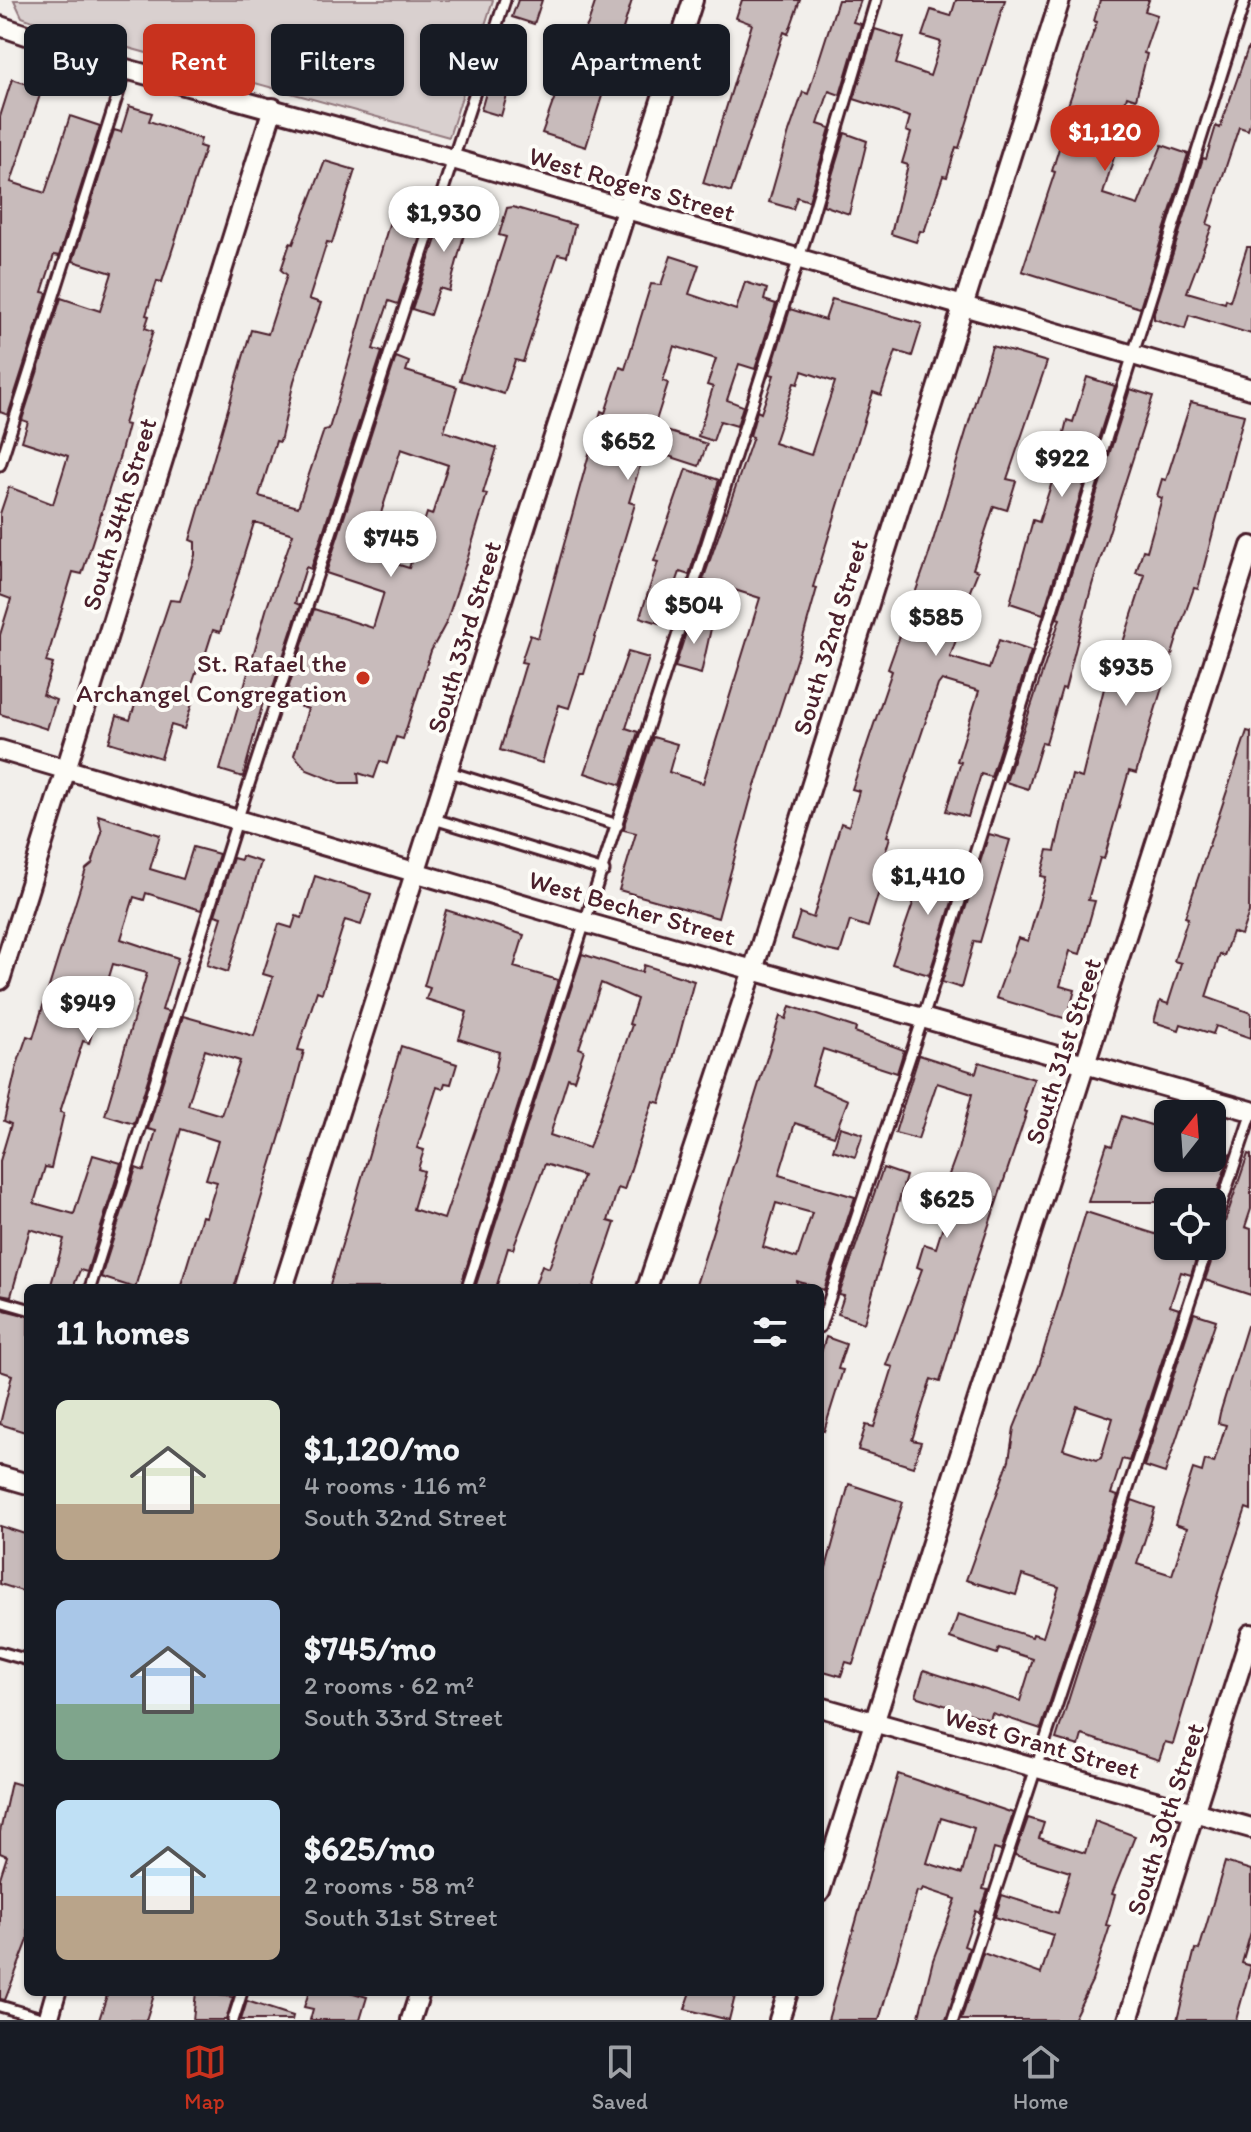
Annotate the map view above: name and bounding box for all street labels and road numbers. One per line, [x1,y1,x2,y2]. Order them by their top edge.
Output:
street label: West Rogers Street [525,139,739,229]
street label: South 34th Street [75,414,164,614]
street label: South 32nd Street [785,535,875,739]
street label: South 33rd Street [420,537,508,737]
street label: West Becher Street [525,863,739,953]
street label: South 31st Street [1018,954,1108,1148]
street label: West Grant Street [941,1700,1143,1786]
street label: South 30th Street [1119,1719,1211,1919]

